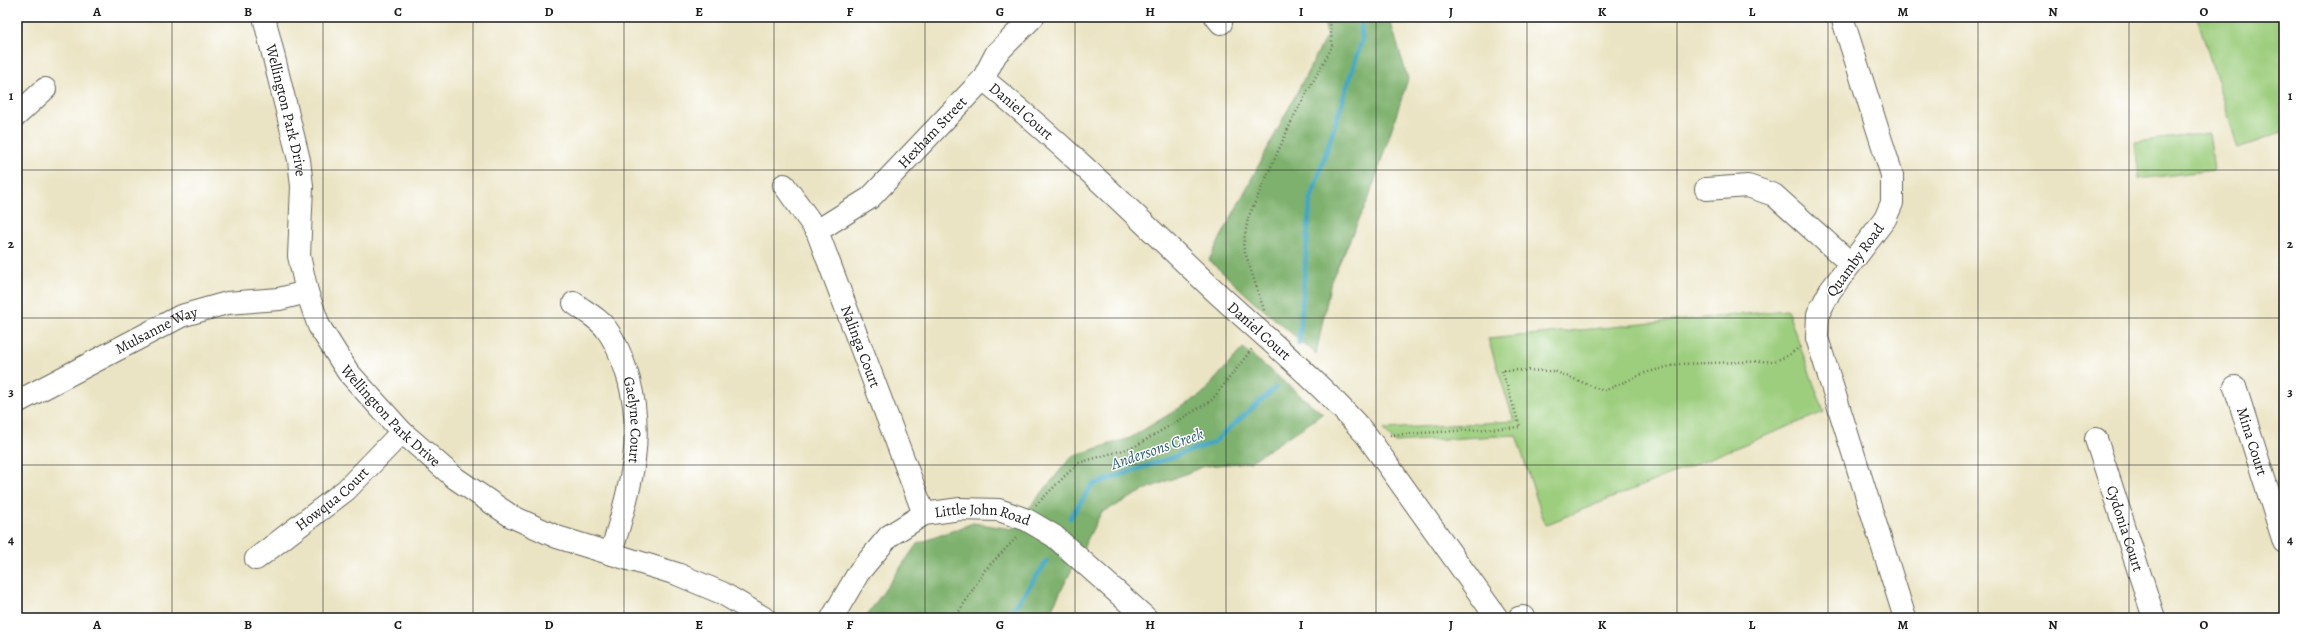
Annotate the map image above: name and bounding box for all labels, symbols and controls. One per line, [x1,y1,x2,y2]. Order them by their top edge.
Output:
text: A [92,3,102,20]
text: B [244,3,252,20]
text: C [394,3,402,20]
text: D [544,3,554,20]
text: E [695,3,703,20]
text: F [847,3,854,20]
text: G [996,3,1004,20]
text: H [1145,3,1155,20]
text: I [1299,3,1304,20]
text: J [1449,3,1453,20]
text: K [1598,3,1607,20]
text: L [1749,3,1756,20]
text: M [1898,3,1909,20]
text: N [2048,3,2058,20]
text: O [2200,3,2209,20]
street label: Wellington Park Drive [261,41,311,178]
street label: Daniel Court [985,78,1058,144]
text: 1 [9,87,14,104]
text: 1 [2288,87,2293,104]
street label: Hexham Street [893,92,971,173]
street label: Quamby Road [1822,218,1889,301]
text: 2 [8,235,15,252]
text: 2 [2287,235,2294,252]
street label: Daniel Court [1223,297,1295,365]
street label: Mulsanne Way [112,302,200,359]
street label: Nalinga Court [836,302,885,390]
street label: Wellington Park Drive [336,360,445,471]
street label: Gaelyne Court [618,374,646,465]
text: 3 [8,383,14,400]
text: 3 [2287,383,2293,400]
street label: Mina Court [2232,405,2272,478]
water label: Andersons Creek [1107,423,1207,475]
street label: Howqua Court [291,463,373,535]
street label: Cydonia Court [2102,483,2148,574]
street label: Little John Road [933,499,1034,531]
text: 4 [8,531,14,548]
text: 4 [2287,531,2293,548]
text: A [92,616,102,633]
text: B [244,616,252,633]
text: C [394,616,402,633]
text: D [544,616,554,633]
text: E [695,616,703,633]
text: F [847,616,854,633]
text: G [996,616,1004,633]
text: H [1145,616,1155,633]
text: I [1299,616,1304,633]
text: J [1449,616,1453,633]
text: K [1598,616,1607,633]
text: L [1749,616,1756,633]
text: M [1898,616,1909,633]
text: N [2048,616,2058,633]
text: O [2200,616,2209,633]

